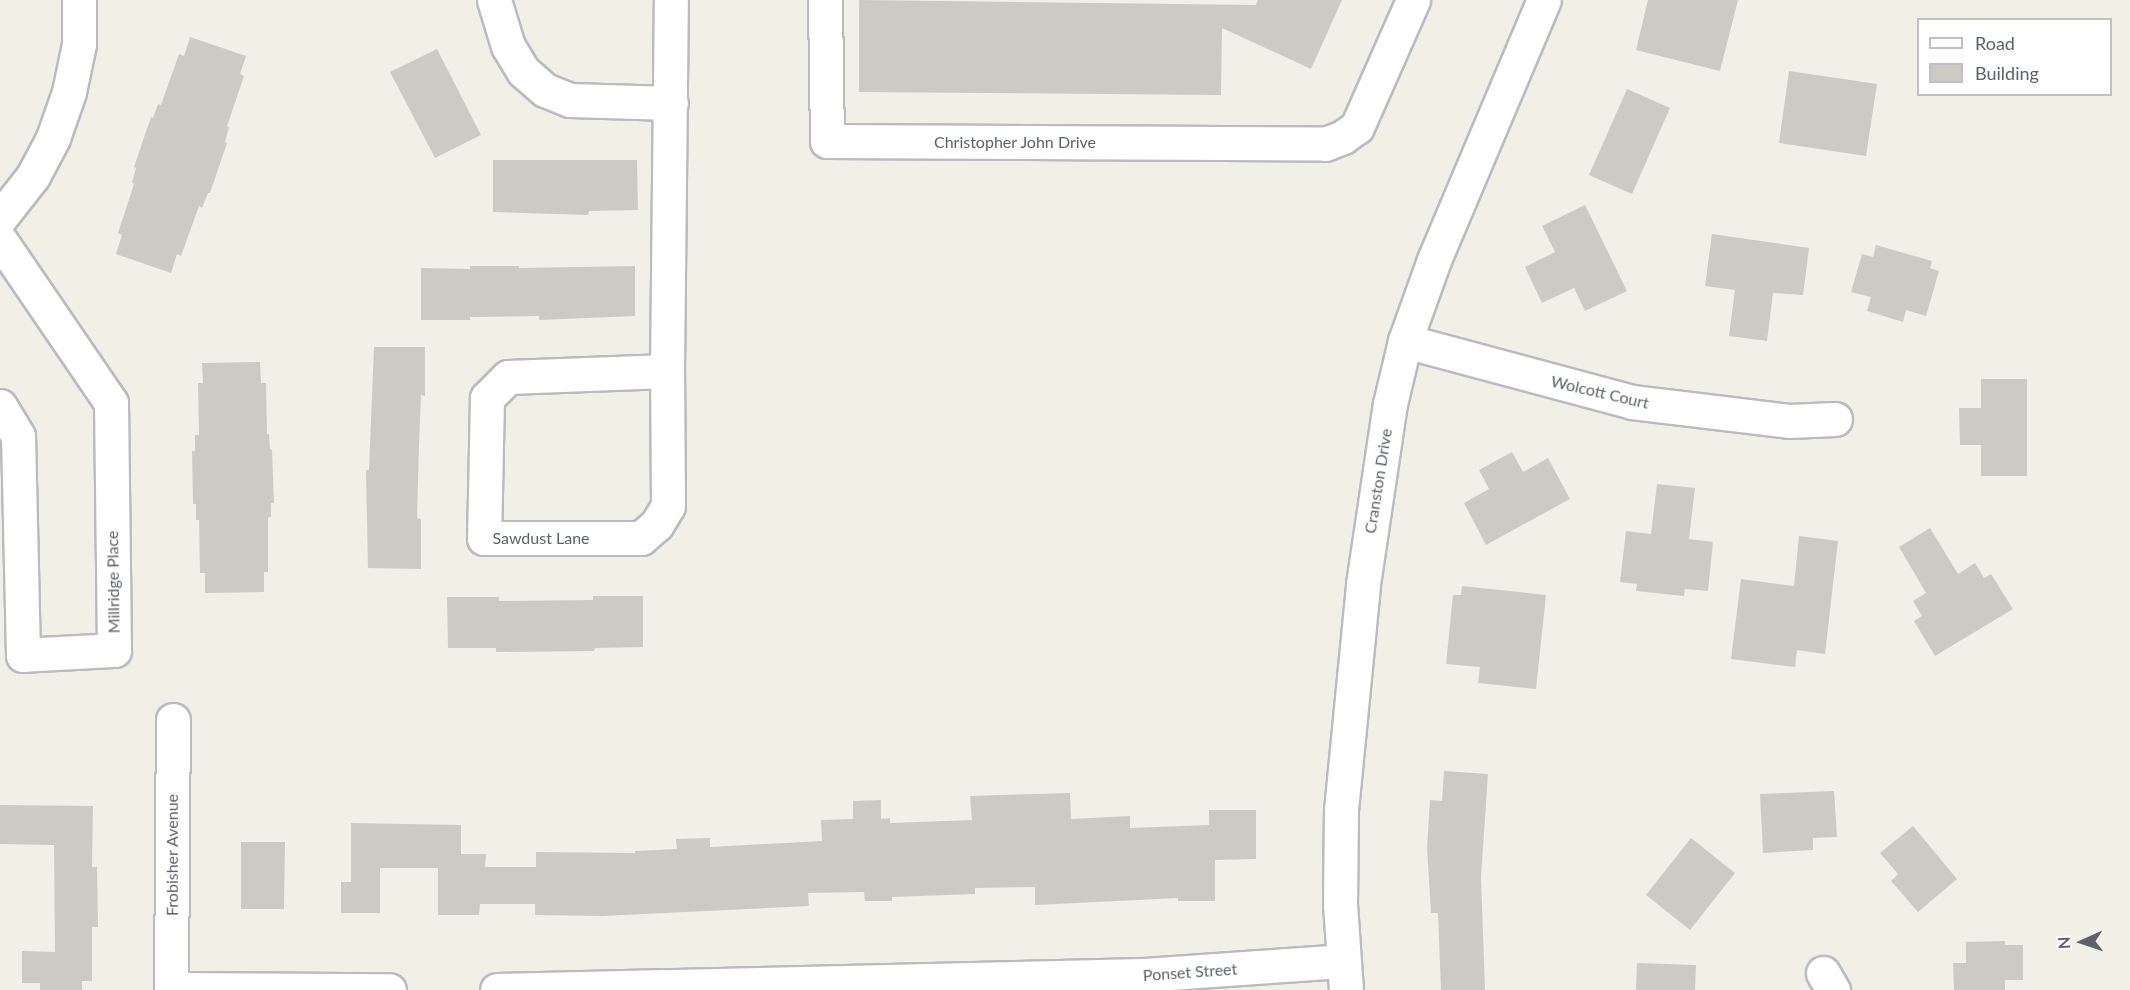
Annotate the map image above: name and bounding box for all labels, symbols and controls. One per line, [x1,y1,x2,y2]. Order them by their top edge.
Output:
legend [1917,18,2112,96]
text: Road [1975,32,2015,54]
text: Building [1975,62,2039,84]
street label: Christopher John Drive [934,132,1096,152]
street label: Wolcott Court [1549,371,1651,413]
street label: Cranston Drive [1360,427,1396,535]
street label: Sawdust Lane [492,528,590,548]
street label: Millridge Place [103,530,123,634]
street label: Frobisher Avenue [162,794,182,916]
north arrow [2052,912,2112,972]
text: N [2054,936,2073,950]
street label: Ponset Street [1142,959,1238,985]

